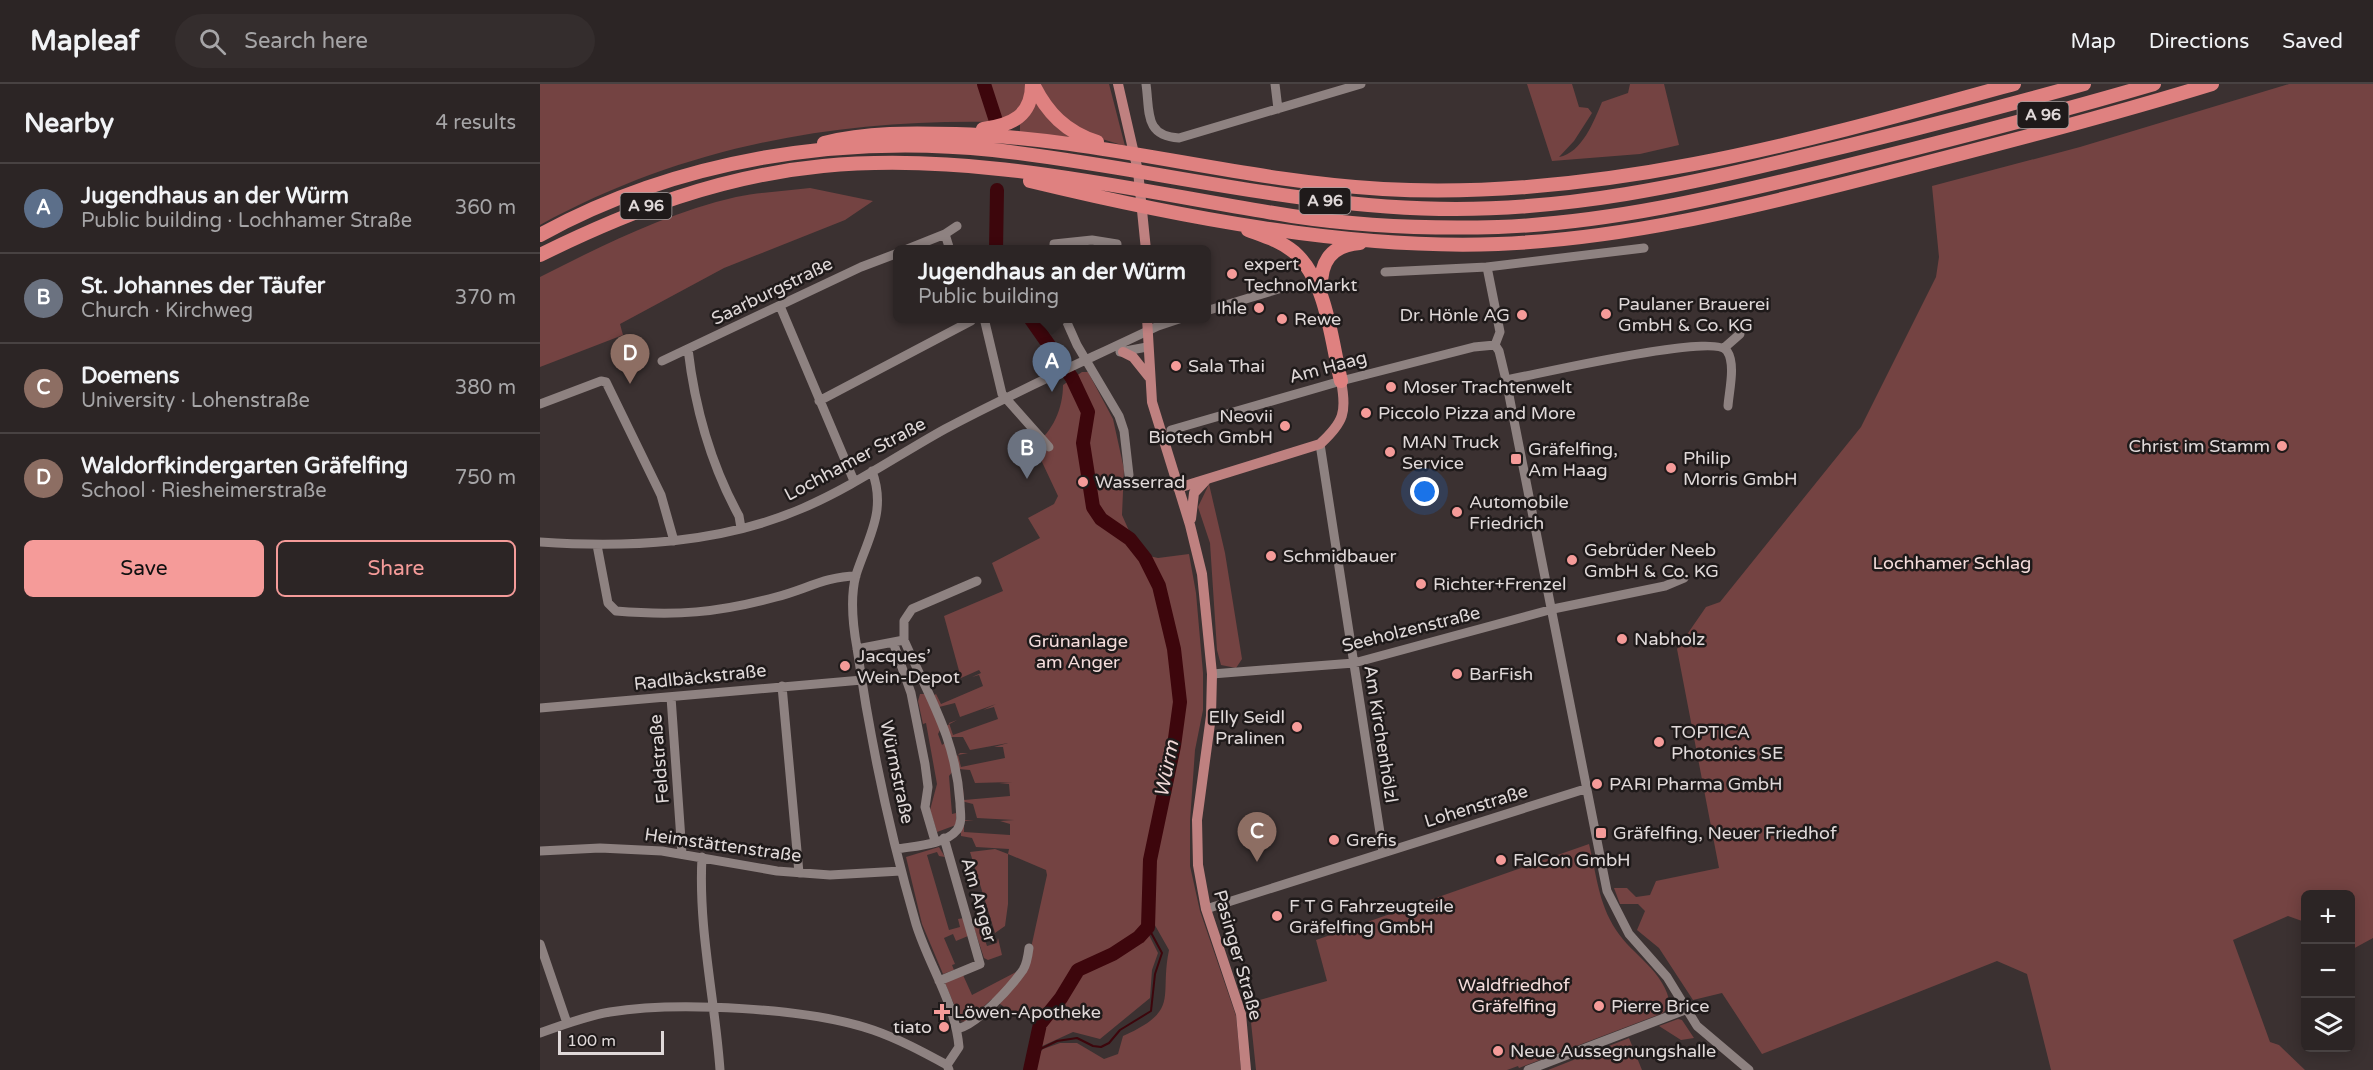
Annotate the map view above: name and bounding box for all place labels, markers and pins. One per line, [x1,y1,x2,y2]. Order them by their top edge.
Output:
place label: expert TechnoMarkt [1244,253,1357,296]
marker: expert TechnoMarkt [1225,267,1239,281]
place label: Paulaner Brauerei GmbH & Co. KG [1618,293,1770,336]
place label: Ihle [1216,297,1247,319]
marker: Ihle [1252,301,1266,315]
place label: Dr. Hönle AG [1400,304,1510,326]
marker: Paulaner Brauerei GmbH & Co. KG [1599,307,1613,321]
place label: Rewe [1294,308,1341,330]
marker: Dr. Hönle AG [1515,308,1529,322]
marker: Rewe [1275,312,1289,326]
pin: D [610,334,650,384]
pin: A [1032,342,1072,392]
place label: Sala Thai [1188,355,1265,377]
marker: Sala Thai [1169,359,1183,373]
place label: Moser Trachtenwelt [1403,376,1572,398]
marker: Moser Trachtenwelt [1384,380,1398,394]
place label: Piccolo Pizza and More [1378,402,1576,424]
place label: Neovii Biotech GmbH [1148,405,1273,448]
marker: Piccolo Pizza and More [1359,406,1373,420]
marker: Neovii Biotech GmbH [1278,419,1292,433]
pin: B [1008,430,1046,479]
place label: MAN Truck Service [1402,431,1499,474]
place label: Christ im Stamm [2129,435,2270,457]
place label: Gräfelfing, Am Haag [1528,438,1618,481]
marker: Christ im Stamm [2275,439,2289,453]
marker: MAN Truck Service [1383,445,1397,459]
place label: Philip Morris GmbH [1683,447,1798,490]
marker: Gräfelfing, Am Haag [1509,452,1523,466]
marker: Philip Morris GmbH [1664,461,1678,475]
place label: Wasserrad [1095,471,1185,493]
marker: Wasserrad [1076,475,1090,489]
place label: Automobile Friedrich [1469,491,1569,534]
marker: Automobile Friedrich [1450,505,1464,519]
place label: Gebrüder Neeb GmbH & Co. KG [1584,539,1719,582]
place label: Schmidbauer [1283,545,1397,567]
marker: Schmidbauer [1264,549,1278,563]
marker: Gebrüder Neeb GmbH & Co. KG [1565,553,1579,567]
place label: Richter+Frenzel [1433,573,1566,595]
marker: Richter+Frenzel [1414,577,1428,591]
place label: Nabholz [1634,628,1705,650]
marker: Nabholz [1615,632,1629,646]
place label: Jacques’ Wein-Depot [857,645,960,688]
marker: Jacques’ Wein-Depot [838,659,852,673]
place label: BarFish [1469,663,1533,685]
marker: BarFish [1450,667,1464,681]
place label: Elly Seidl Pralinen [1209,706,1285,749]
marker: Elly Seidl Pralinen [1290,720,1304,734]
place label: TOPTICA Photonics SE [1671,721,1783,764]
marker: TOPTICA Photonics SE [1652,735,1666,749]
place label: PARI Pharma GmbH [1609,773,1782,795]
marker: PARI Pharma GmbH [1590,777,1604,791]
pin: C [1238,812,1276,862]
place label: Gräfelfing, Neuer Friedhof [1613,822,1837,844]
marker: Gräfelfing, Neuer Friedhof [1594,826,1608,840]
place label: Grefis [1346,829,1397,851]
marker: Grefis [1327,833,1341,847]
place label: FalCon GmbH [1513,849,1631,871]
marker: FalCon GmbH [1494,853,1508,867]
place label: F T G Fahrzeugteile Gräfelfing GmbH [1289,895,1454,938]
marker: F T G Fahrzeugteile Gräfelfing GmbH [1270,909,1284,923]
place label: Pierre Brice [1611,995,1709,1017]
marker: Pierre Brice [1592,999,1606,1013]
place label: Löwen-Apotheke [954,1001,1101,1023]
marker: Löwen-Apotheke [935,1005,949,1019]
place label: tiato [893,1016,932,1038]
marker: tiato [937,1020,951,1034]
place label: Neue Aussegnungshalle [1510,1040,1716,1062]
marker: Neue Aussegnungshalle [1491,1044,1505,1058]

